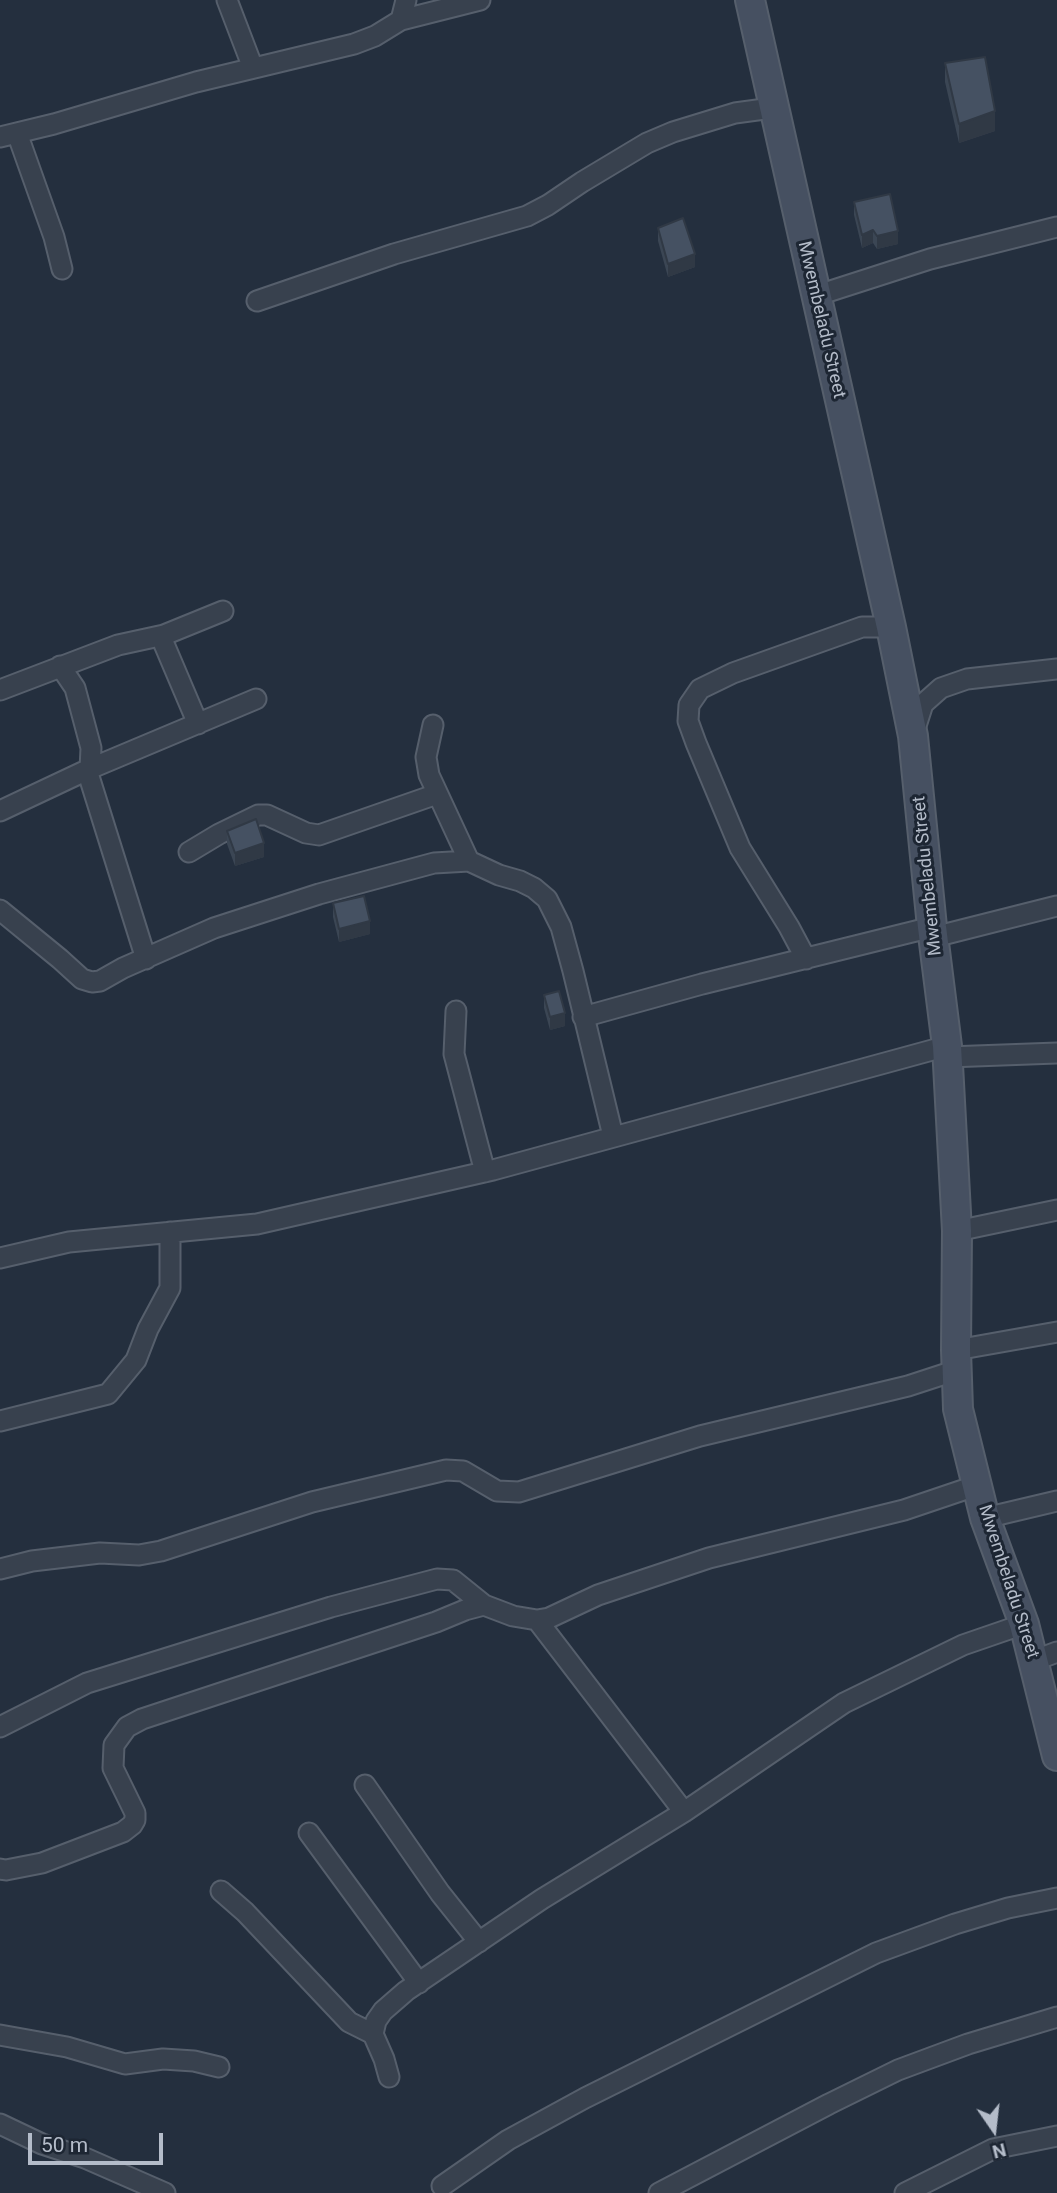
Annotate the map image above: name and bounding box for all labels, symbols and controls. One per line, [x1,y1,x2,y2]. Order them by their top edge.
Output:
street label: Mwembeladu Street [792,239,850,401]
street label: Mwembeladu Street [909,795,947,957]
street label: Mwembeladu Street [973,1502,1043,1662]
north arrow [959,2095,1029,2165]
scale bar [32,2120,166,2164]
text: 50 m [41,2133,88,2157]
text: N [990,2138,1008,2164]

